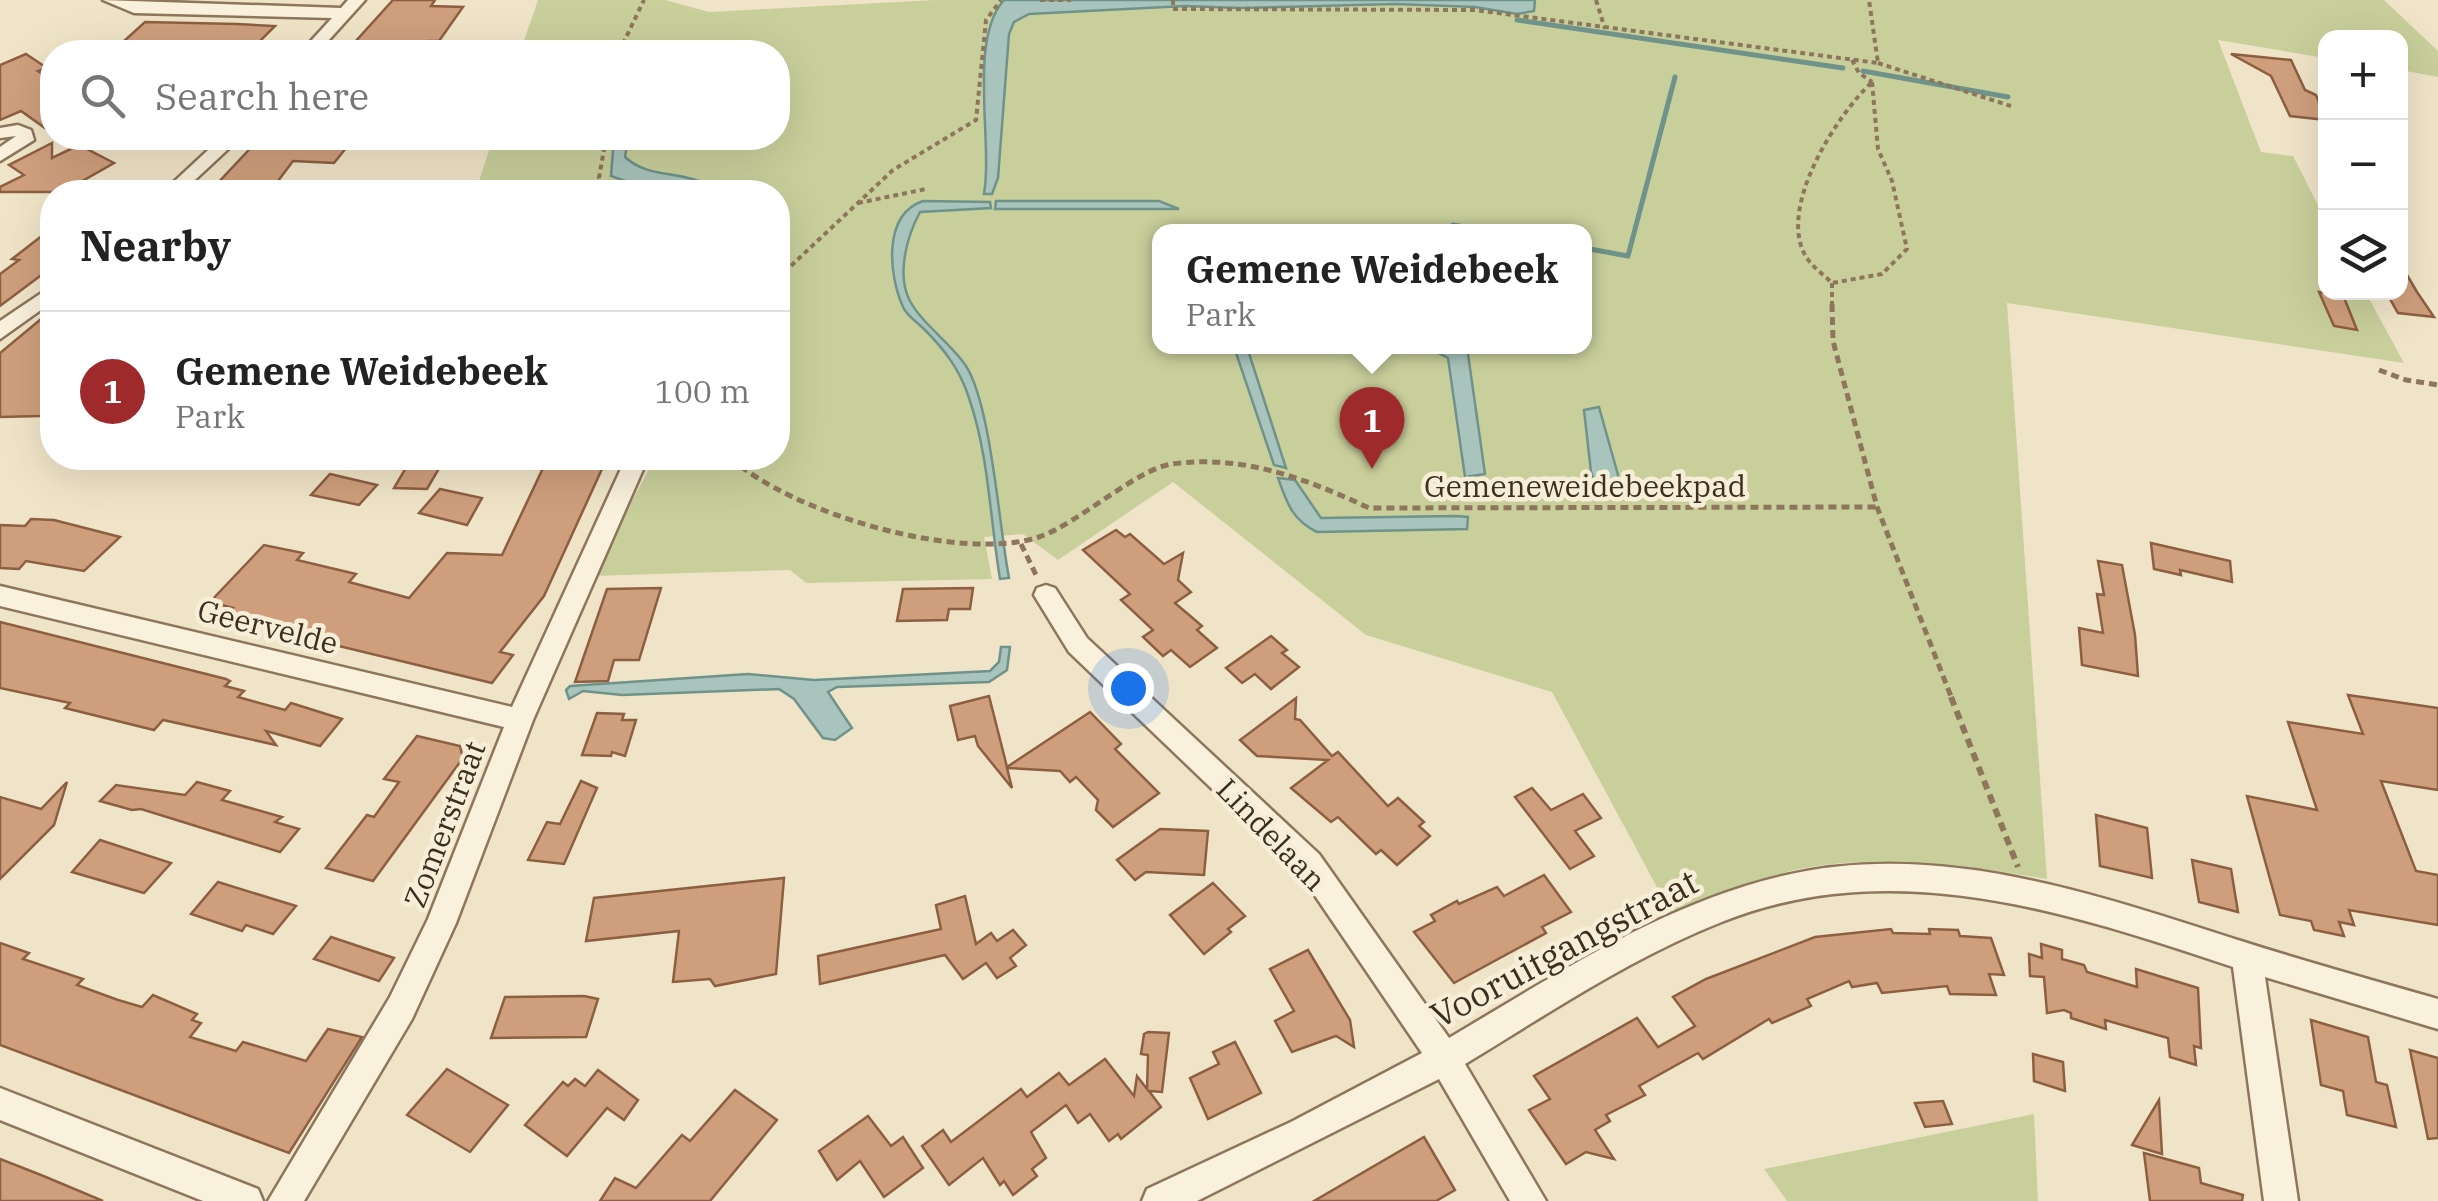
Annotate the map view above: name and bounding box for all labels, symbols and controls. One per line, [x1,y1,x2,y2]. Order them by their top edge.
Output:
map controls [2318,30,2408,300]
button: + [2318,30,2408,120]
search box [40,40,790,150]
icon: search [75,68,130,123]
text: Search here [155,71,369,120]
button: − [2318,120,2408,210]
button: layers [2318,210,2408,300]
text: Nearby [80,218,231,273]
popup [1152,224,1592,354]
text: Gemene Weidebeek [1186,244,1558,293]
text: Park [1186,293,1256,335]
text: Gemene Weidebeek [175,346,548,395]
text: 1 [103,370,122,412]
text: 100 m [654,370,750,412]
pin: 1 [1340,386,1404,469]
text: Park [175,395,245,437]
street label: Gemeneweidebeekpad [1424,466,1746,505]
street label: Geervelde [194,590,342,662]
your location [1103,663,1154,714]
street label: Zomerstraat [394,735,494,913]
street label: Lindelaan [1209,769,1335,899]
street label: Vooruitgangstraat [1422,858,1706,1038]

